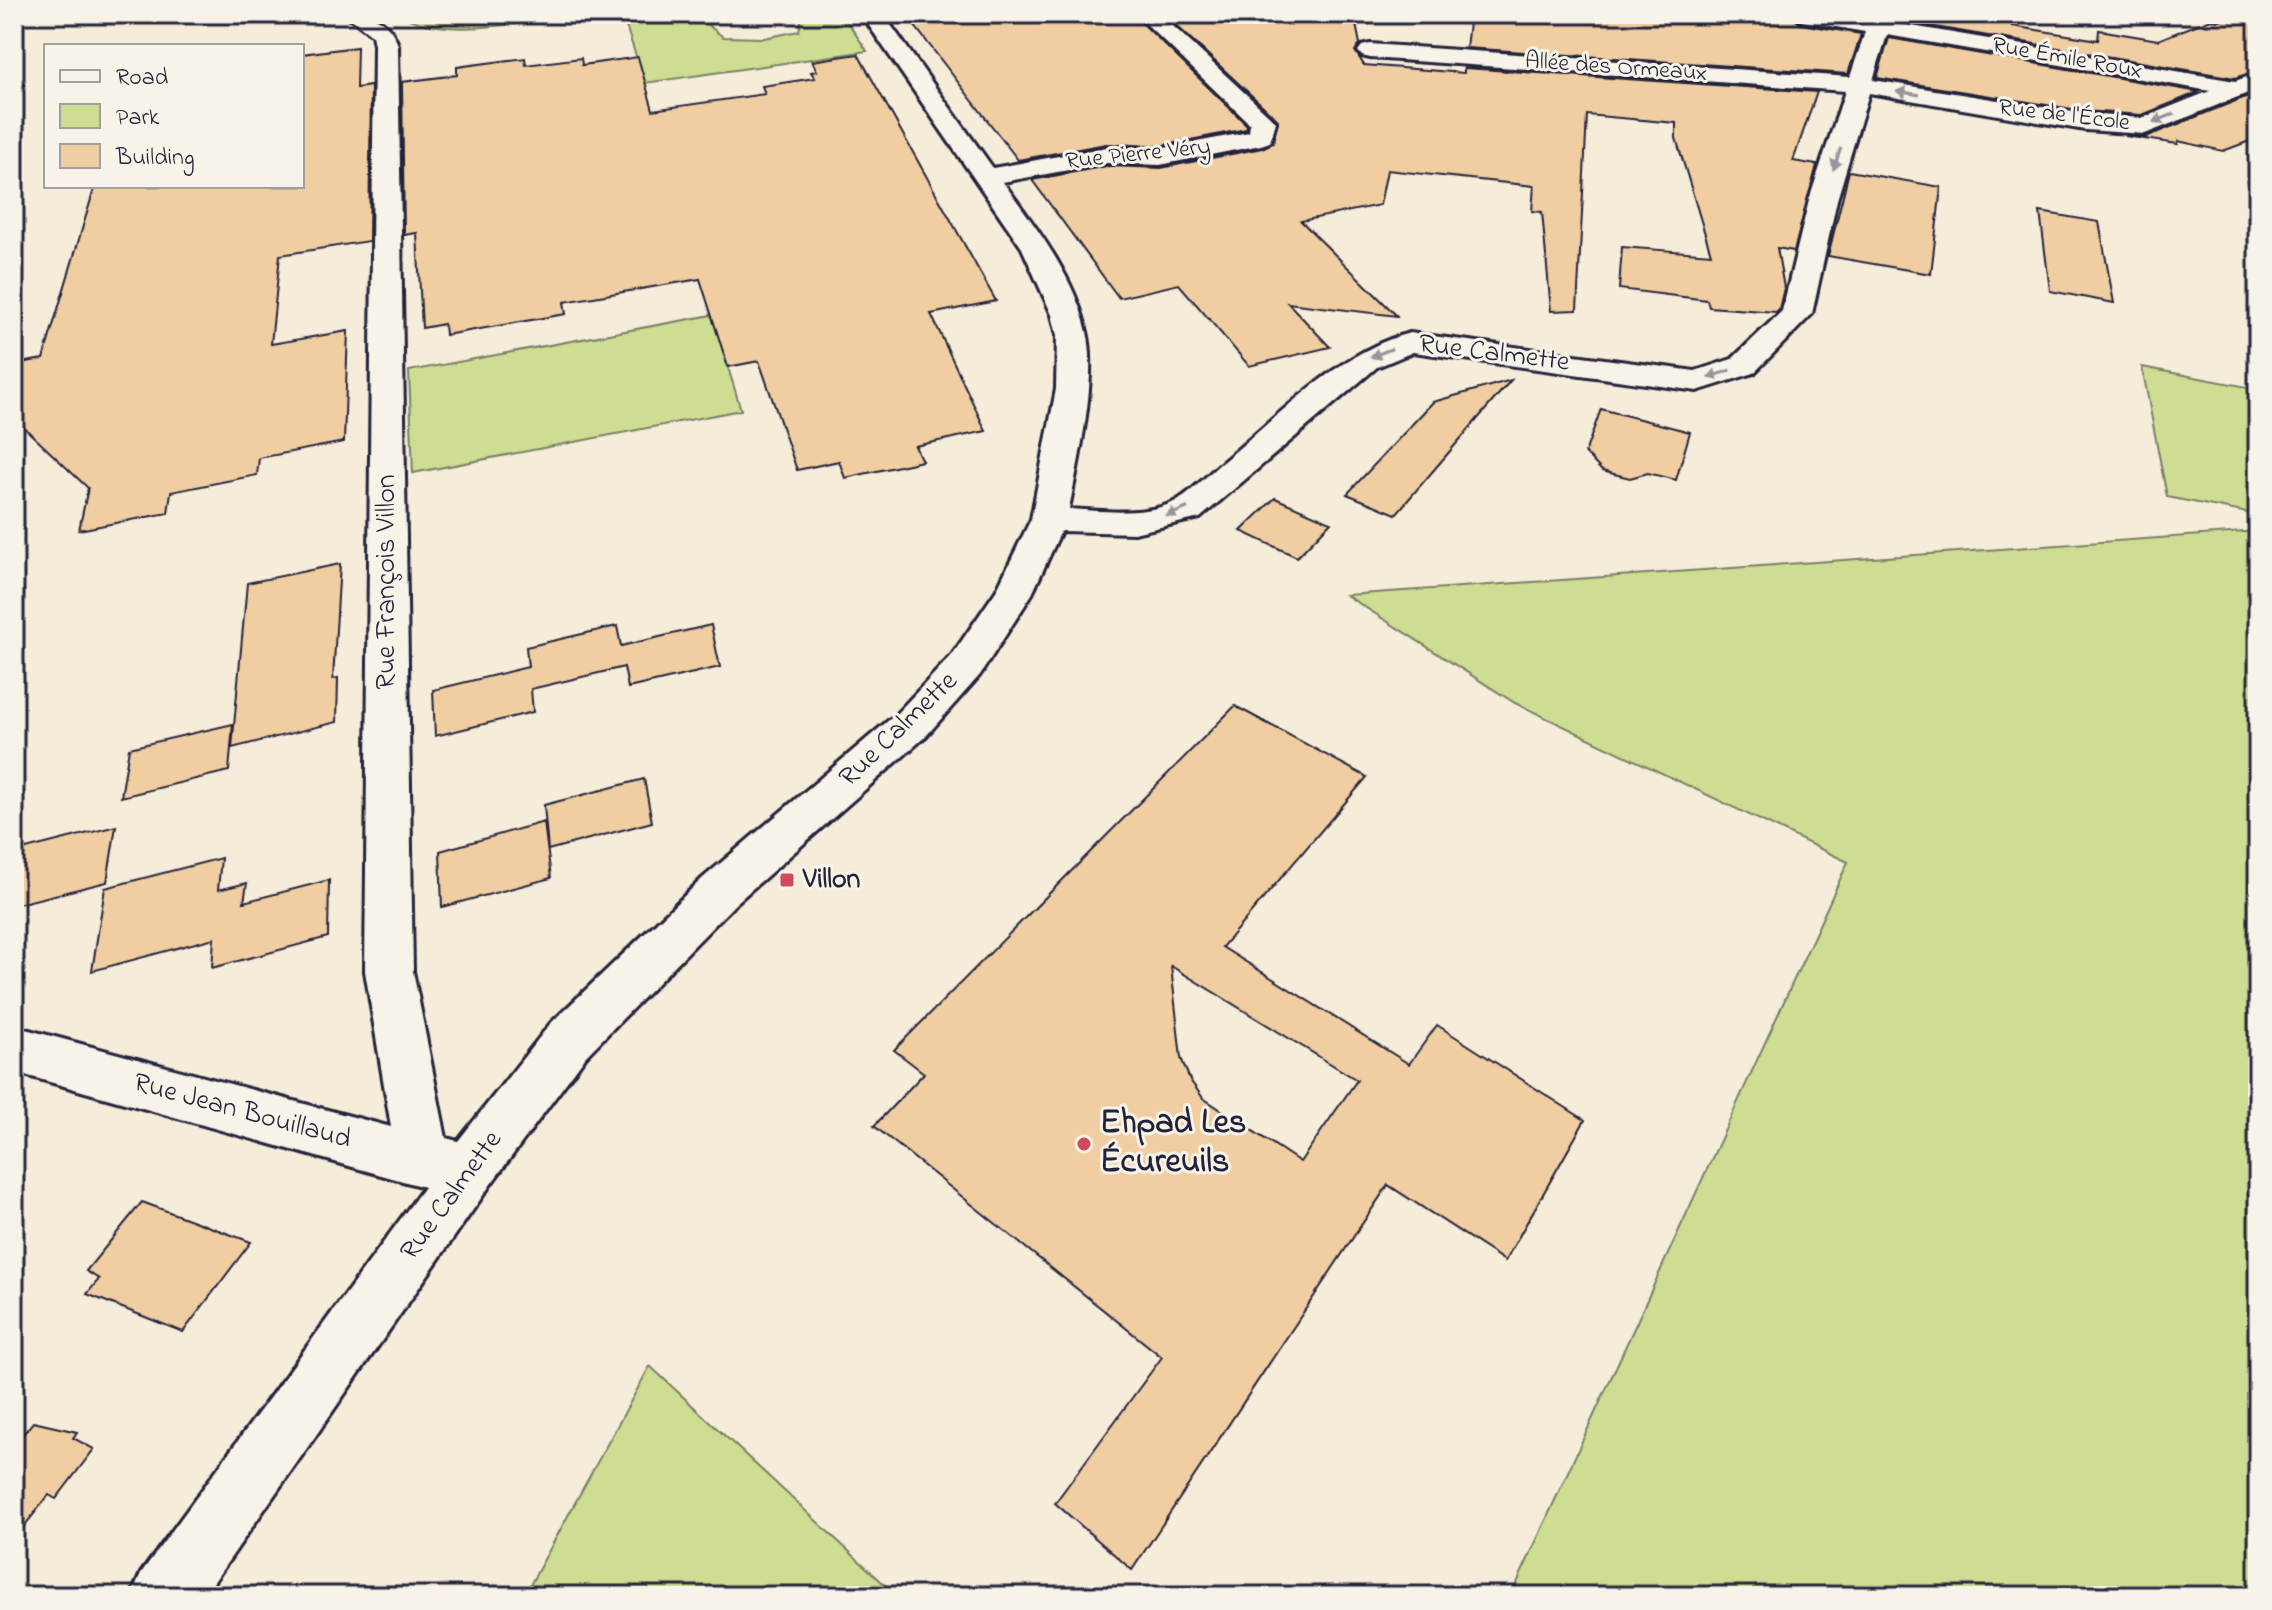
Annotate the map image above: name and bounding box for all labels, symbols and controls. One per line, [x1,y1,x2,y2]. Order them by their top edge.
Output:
street label: Rue Émile Roux [1989,29,2145,89]
legend [44,44,304,188]
street label: Allée des Ormeaux [1524,44,1708,92]
text: Road [116,61,169,96]
one-way arrow [1895,86,1920,99]
street label: Rue de l'École [1996,91,2132,141]
text: Park [116,101,160,136]
one-way arrow [2152,111,2176,124]
street label: Rue Pierre Véry [1064,130,1212,181]
text: Building [115,141,195,176]
one-way arrow [1830,148,1842,172]
street label: Rue Calmette [1416,324,1572,384]
one-way arrow [1369,347,1393,360]
one-way arrow [1707,368,1731,380]
street label: Rue François Villon [367,474,408,690]
one-way arrow [1165,506,1189,519]
street label: Rue Calmette [830,662,968,797]
place label: Villon [802,860,861,901]
marker: Villon [778,871,796,889]
street label: Rue Jean Bouillaud [129,1063,356,1161]
place label: Ehpad Les Écureuils [1100,1099,1246,1188]
street label: Rue Calmette [391,1122,513,1269]
marker: Ehpad Les Écureuils [1075,1135,1093,1153]

